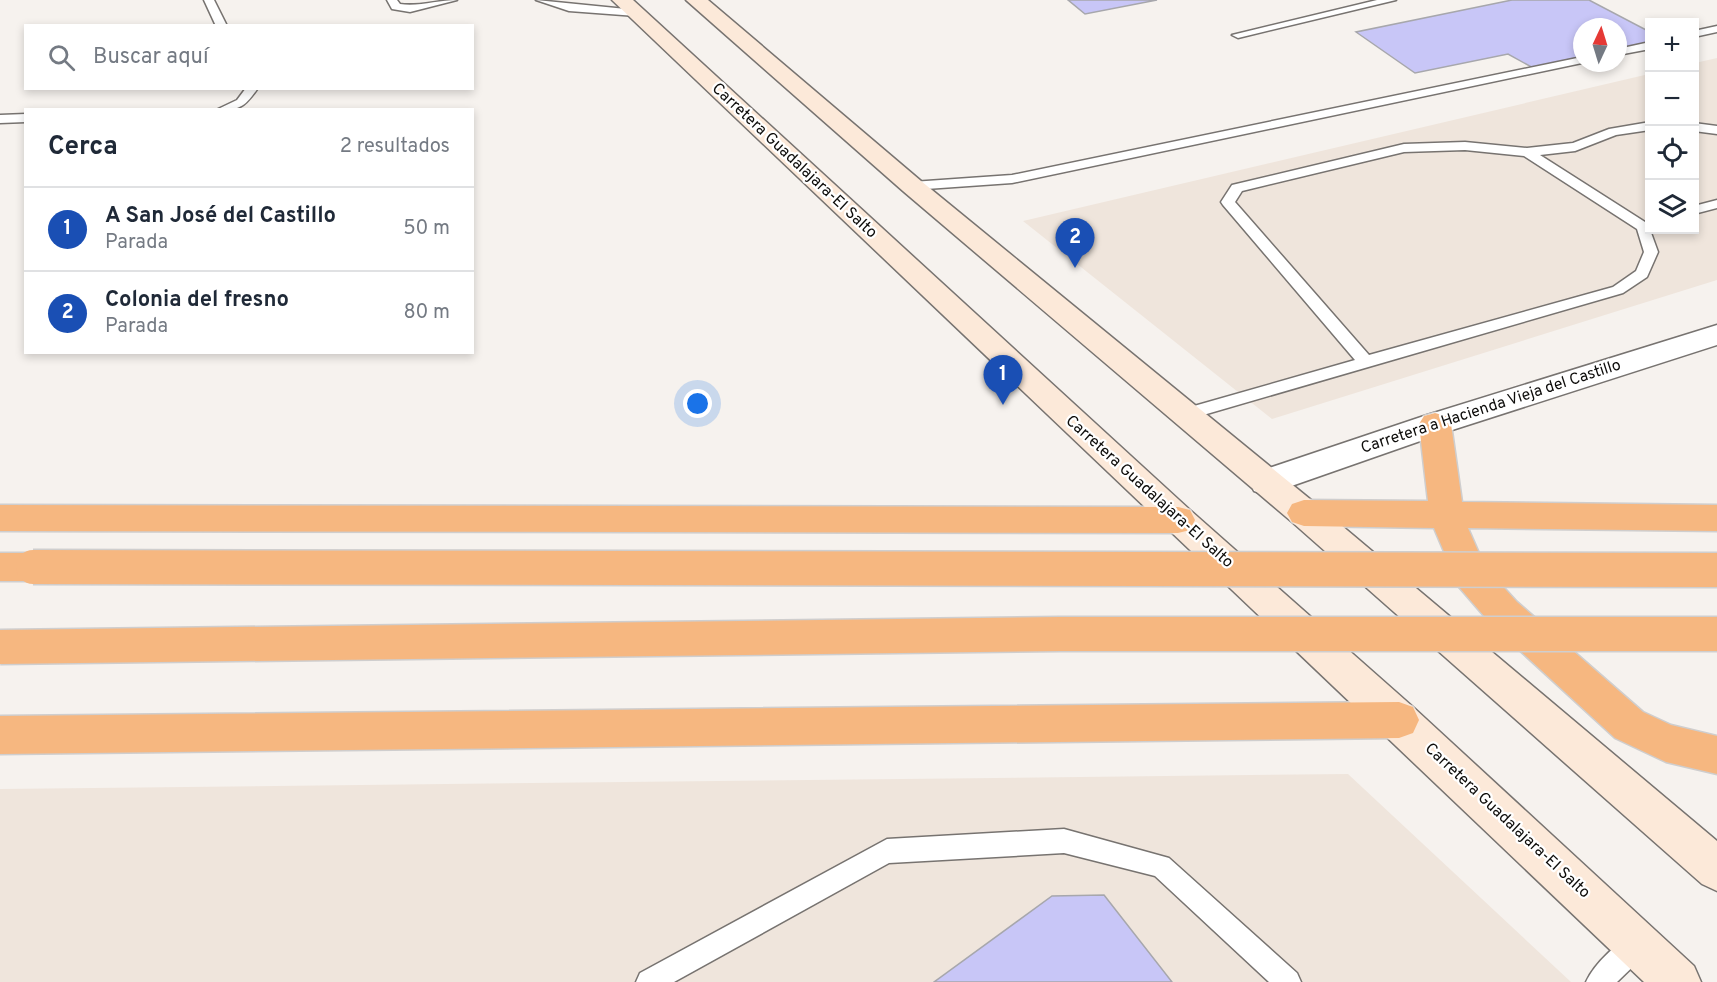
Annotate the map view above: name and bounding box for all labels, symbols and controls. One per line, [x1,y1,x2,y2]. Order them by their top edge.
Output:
north arrow [1573,18,1627,72]
map controls [1645,18,1699,234]
button: + [1645,18,1699,72]
search box [24,24,474,90]
icon: search [45,41,78,74]
text: Buscar aquí [93,44,209,71]
button: − [1645,72,1699,126]
street label: Carretera Guadalajara-El Salto [707,79,881,243]
button: locate [1645,126,1699,180]
text: Cerca [48,131,118,164]
text: 2 resultados [340,134,450,160]
button: layers [1645,180,1699,234]
text: A San José del Castillo [105,203,336,230]
text: 1 [64,216,72,242]
text: 50 m [403,216,450,242]
pin: 2 [1056,218,1094,268]
text: Parada [105,230,168,256]
text: Colonia del fresno [105,287,289,314]
text: 2 [61,300,74,326]
text: 80 m [404,300,450,326]
text: Parada [105,314,168,340]
street label: Carretera a Hacienda Vieja del Castillo [1358,355,1624,459]
pin: 1 [984,356,1022,405]
your location [683,389,712,418]
street label: Carretera Guadalajara-El Salto [1061,411,1237,573]
street label: Carretera Guadalajara-El Salto [1420,739,1594,903]

